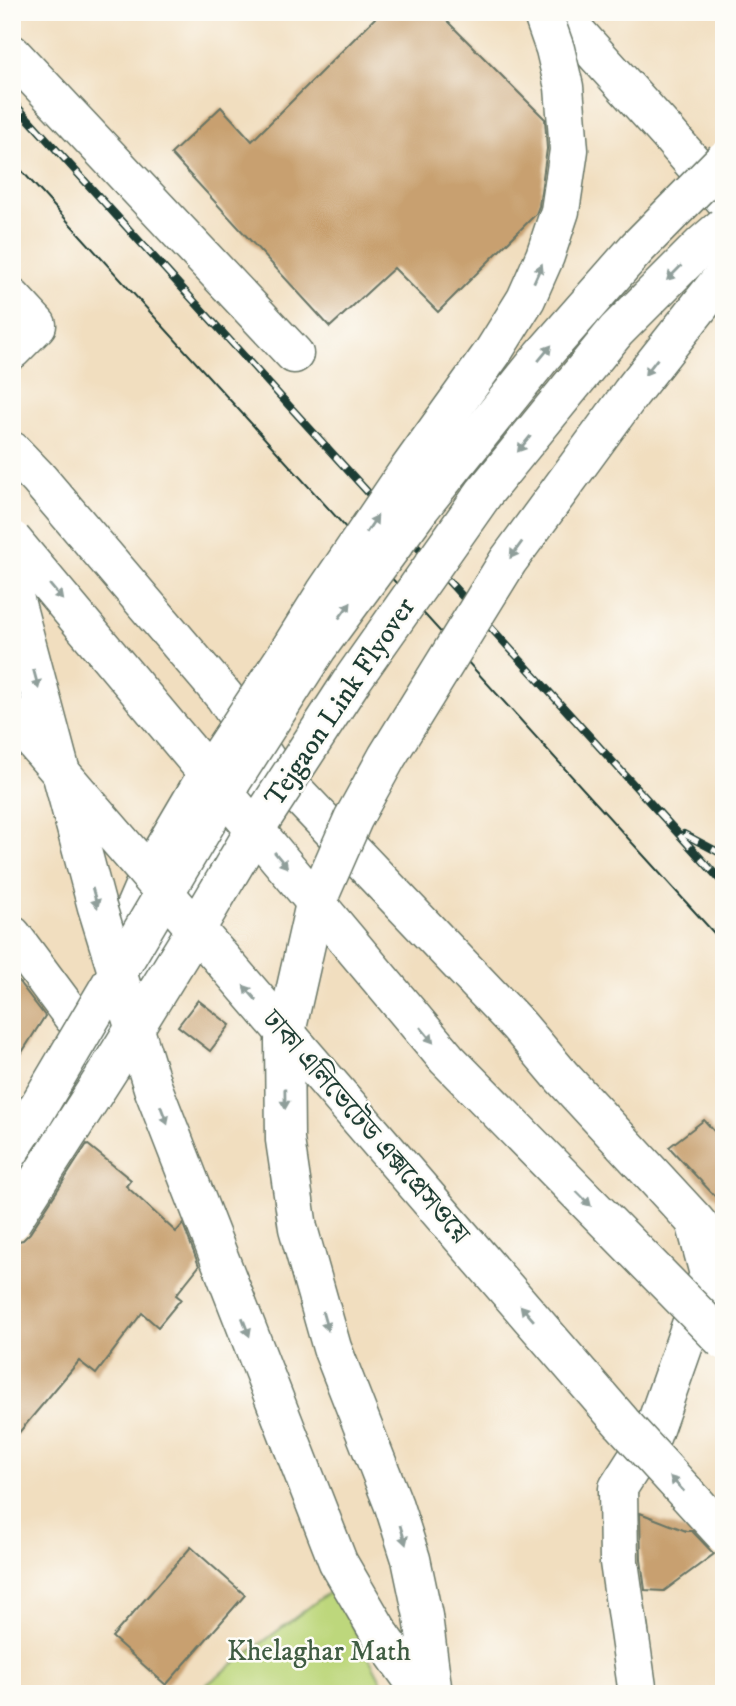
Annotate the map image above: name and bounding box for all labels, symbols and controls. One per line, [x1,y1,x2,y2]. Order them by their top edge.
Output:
one-way arrow [532,263,543,283]
one-way arrow [666,265,682,281]
one-way arrow [537,344,553,362]
one-way arrow [644,358,659,376]
one-way arrow [517,435,532,452]
one-way arrow [365,514,378,533]
one-way arrow [509,541,523,559]
one-way arrow [48,583,64,601]
street label: Tejgaon Link Flyover [257,590,423,813]
one-way arrow [338,601,352,619]
one-way arrow [31,668,42,690]
one-way arrow [273,852,288,869]
one-way arrow [90,888,101,910]
one-way arrow [242,984,258,1002]
street label: ঢাকা এলিভেটেড এক্সপ্রেসওয়ে [254,1001,479,1252]
one-way arrow [419,1026,434,1044]
one-way arrow [279,1088,291,1110]
one-way arrow [158,1105,169,1126]
one-way arrow [576,1190,592,1207]
one-way arrow [520,1305,535,1322]
one-way arrow [320,1311,330,1332]
one-way arrow [241,1317,252,1338]
one-way arrow [670,1476,686,1493]
one-way arrow [398,1524,409,1545]
park label: Khelaghar Math [227,1634,411,1669]

